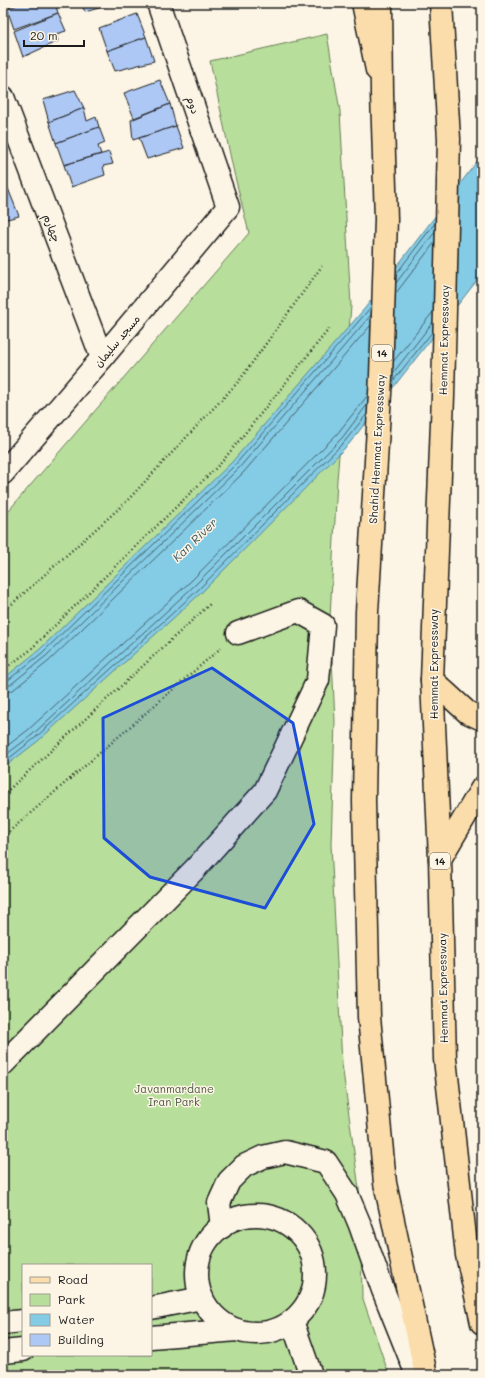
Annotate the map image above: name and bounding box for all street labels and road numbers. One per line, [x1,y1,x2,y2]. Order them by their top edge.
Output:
street label: دوم [182,94,203,116]
street label: چهارم [38,212,65,245]
street label: Hemmat Expressway [435,284,452,395]
street label: مسجد سلیمان [90,311,143,370]
road number: 14 [372,345,392,361]
street label: Shahid Hemmat Expressway [365,374,388,524]
street label: Hemmat Expressway [426,609,441,719]
road number: 14 [430,853,450,869]
street label: Hemmat Expressway [434,933,451,1043]

